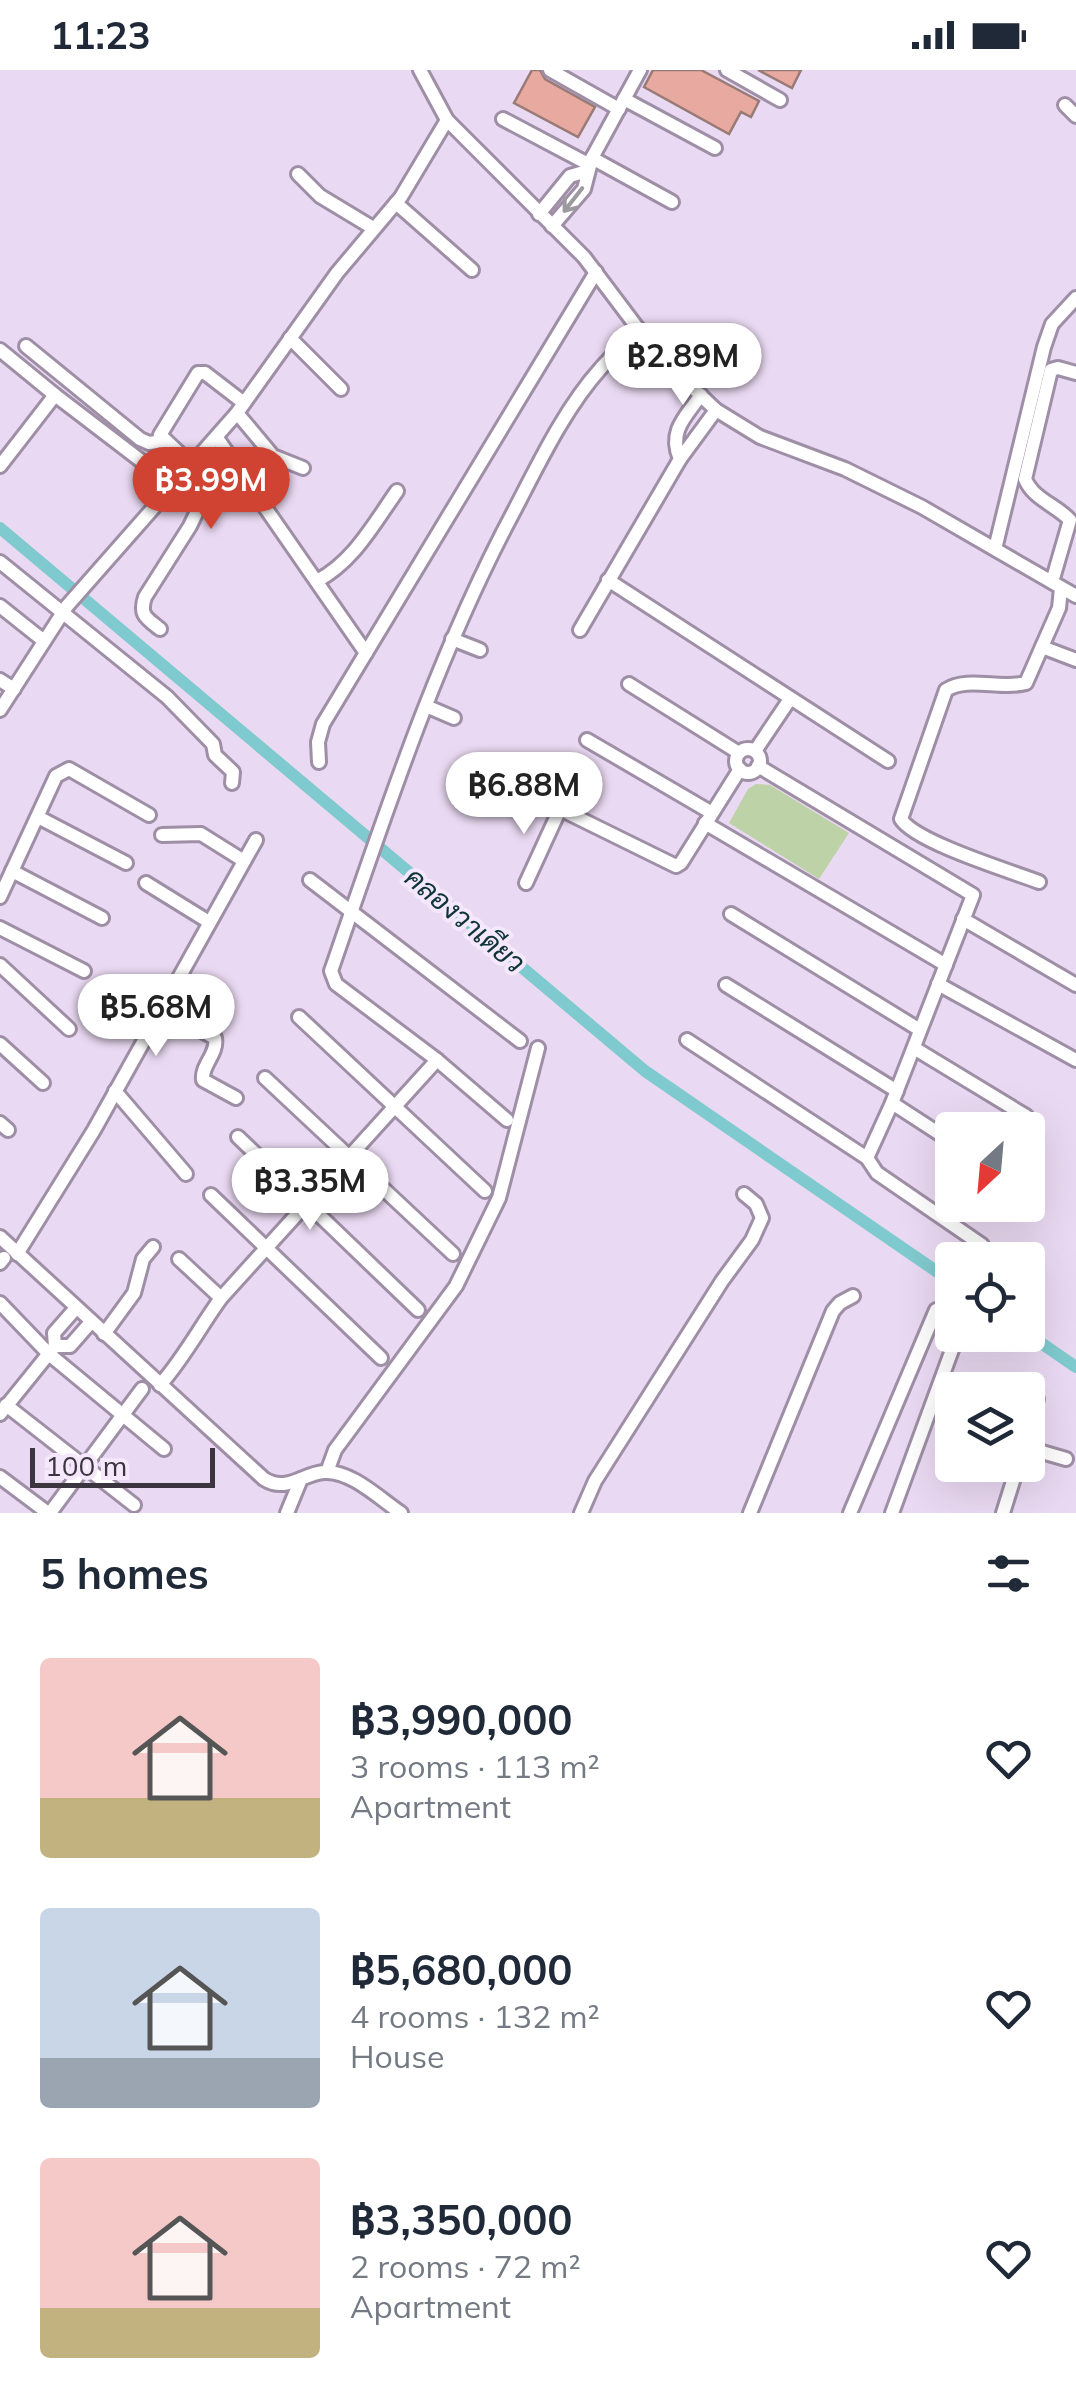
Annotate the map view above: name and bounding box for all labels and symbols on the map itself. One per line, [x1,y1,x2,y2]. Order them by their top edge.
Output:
one-way arrow [563,187,585,213]
pin: ฿2.89M [602,323,764,408]
pin: ฿3.99M [130,447,292,532]
pin: ฿6.88M [443,752,605,837]
water label: คลองวาเดียว [398,859,532,980]
pin: ฿5.68M [75,974,237,1059]
north arrow [935,1112,1045,1222]
pin: ฿3.35M [229,1148,391,1233]
scale bar [30,1443,215,1488]

